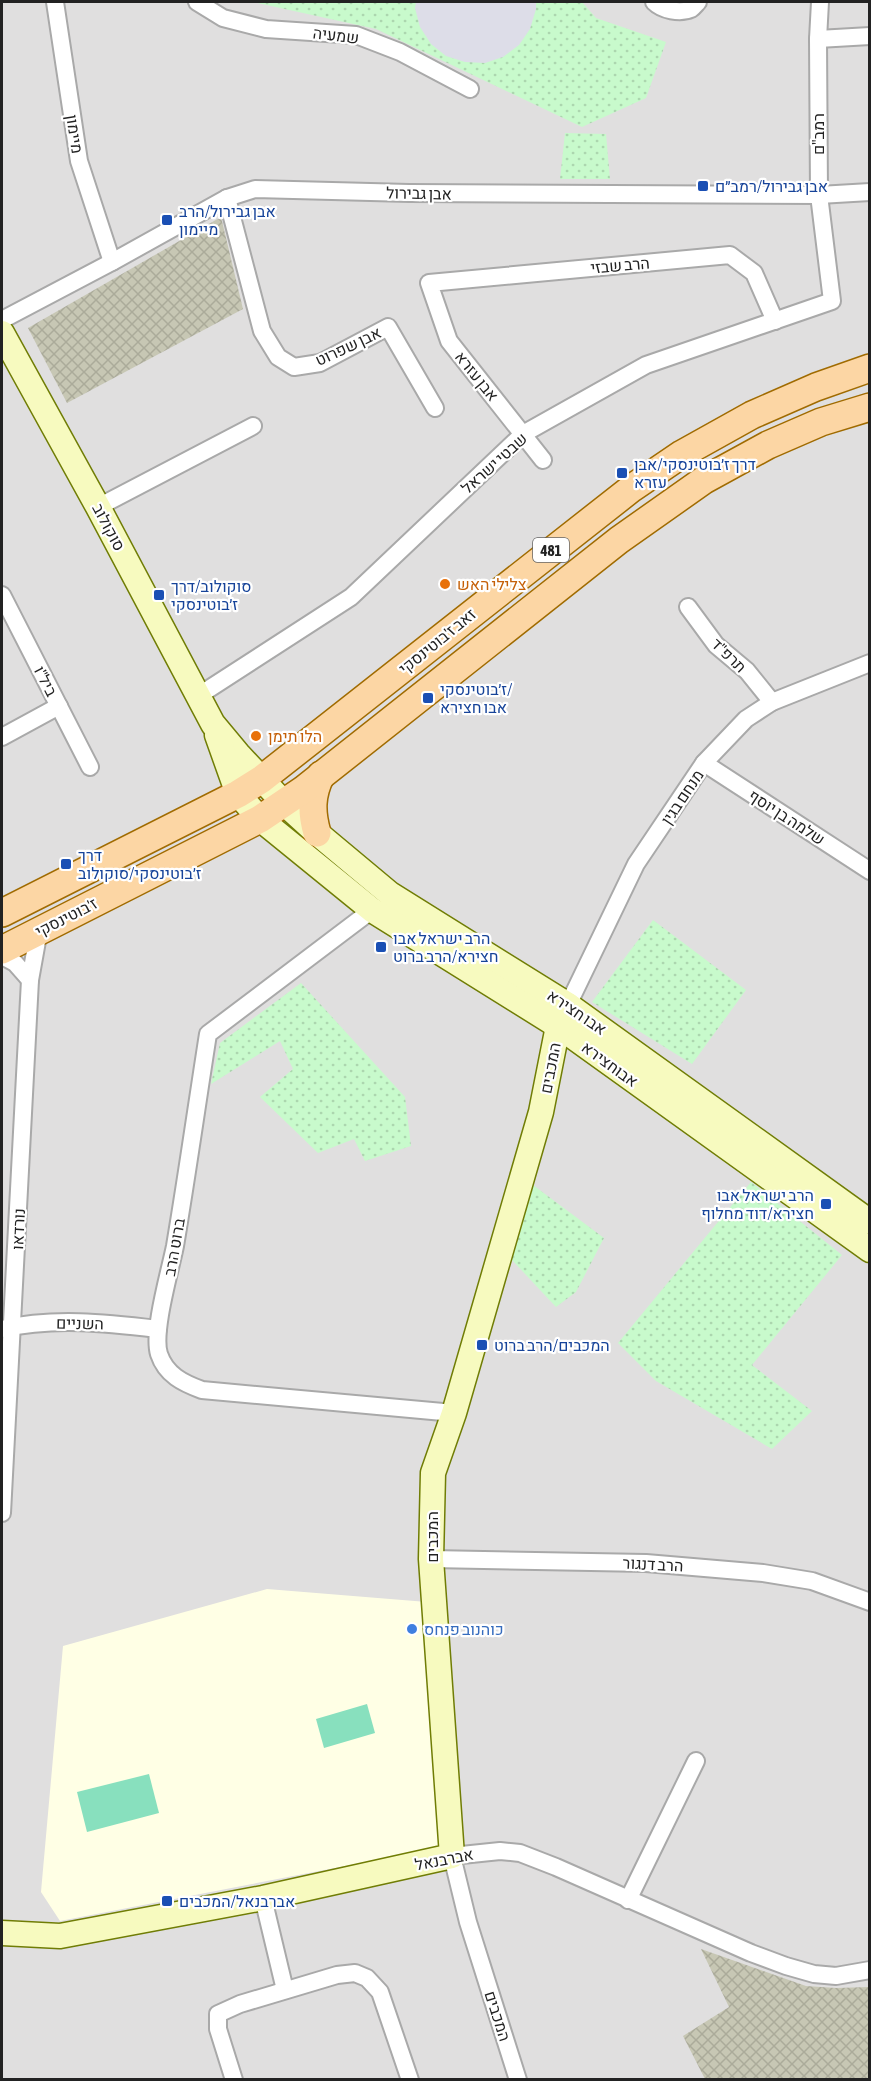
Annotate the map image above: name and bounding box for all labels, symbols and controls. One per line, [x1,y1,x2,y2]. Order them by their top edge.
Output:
street label: שמעיה [312,23,360,47]
street label: מיימון [63,113,87,155]
street label: רמב"ם [809,113,827,155]
place label: אבן גבירול/רמב״ם [715,177,828,195]
marker: אבן גבירול/רמב״ם [696,179,710,193]
street label: אבן גבירול [386,183,452,203]
place label: אבן גבירול/הרב מיימון [179,202,276,238]
marker: אבן גבירול/הרב מיימון [160,213,174,227]
street label: הרב שבזי [590,253,650,277]
street label: אבן שפרוט [312,323,384,369]
street label: אבן עזרא [452,348,502,404]
street label: שבטי ישראל [458,429,530,497]
place label: דרך ז׳בוטינסקי/אבן עזרא [634,455,756,491]
marker: דרך ז׳בוטינסקי/אבן עזרא [615,466,629,480]
street label: סוקולוב [89,500,129,554]
road number: 481 [533,538,569,562]
place label: צלילי האש [457,575,527,593]
place label: סוקולוב/דרך ז׳בוטינסקי [171,577,251,613]
marker: צלילי האש [438,577,452,591]
marker: סוקולוב/דרך ז׳בוטינסקי [152,588,166,602]
street label: זאב ז'בוטינסקי [395,604,479,677]
street label: תרפ"ד [708,634,750,676]
street label: ביל"ו [31,663,61,700]
place label: ז׳בוטינסקי/ אבו חצירא [440,680,513,716]
marker: ז׳בוטינסקי/ אבו חצירא [421,691,435,705]
place label: הלו תימן [268,727,322,745]
marker: הלו תימן [249,729,263,743]
street label: מנחם בגין [657,766,707,828]
street label: שלמה בן יוסף [746,786,828,848]
place label: דרך ז׳בוטינסקי/סוקולוב [78,846,202,882]
marker: דרך ז׳בוטינסקי/סוקולוב [59,857,73,871]
street label: ז'בוטינסקי [32,894,100,940]
place label: הרב ישראל אבו חצירא/הרב ברוט [393,929,499,965]
marker: הרב ישראל אבו חצירא/הרב ברוט [374,940,388,954]
street label: אבו חצירא [544,986,610,1038]
street label: אבוחצירא [578,1038,642,1090]
street label: המכבים [536,1041,564,1095]
place label: הרב ישראל אבו חצירא/דוד מחלוף [701,1186,814,1222]
marker: הרב ישראל אבו חצירא/דוד מחלוף [819,1197,833,1211]
street label: נורדאו [8,1208,28,1250]
street label: ברוט הרב [160,1216,188,1277]
street label: השניים [56,1314,104,1332]
place label: המכבים/הרב ברוט [494,1336,610,1354]
marker: המכבים/הרב ברוט [475,1338,489,1352]
street label: המכבים [423,1511,441,1563]
street label: הרב דנגור [622,1553,684,1575]
place label: כוהנוב פנחס [424,1620,504,1638]
marker: כוהנוב פנחס [405,1622,419,1636]
street label: אברבנאל [413,1845,475,1873]
place label: אברבנאל/המכבים [179,1892,295,1910]
marker: אברבנאל/המכבים [160,1894,174,1908]
street label: המכבים [481,1989,515,2043]

